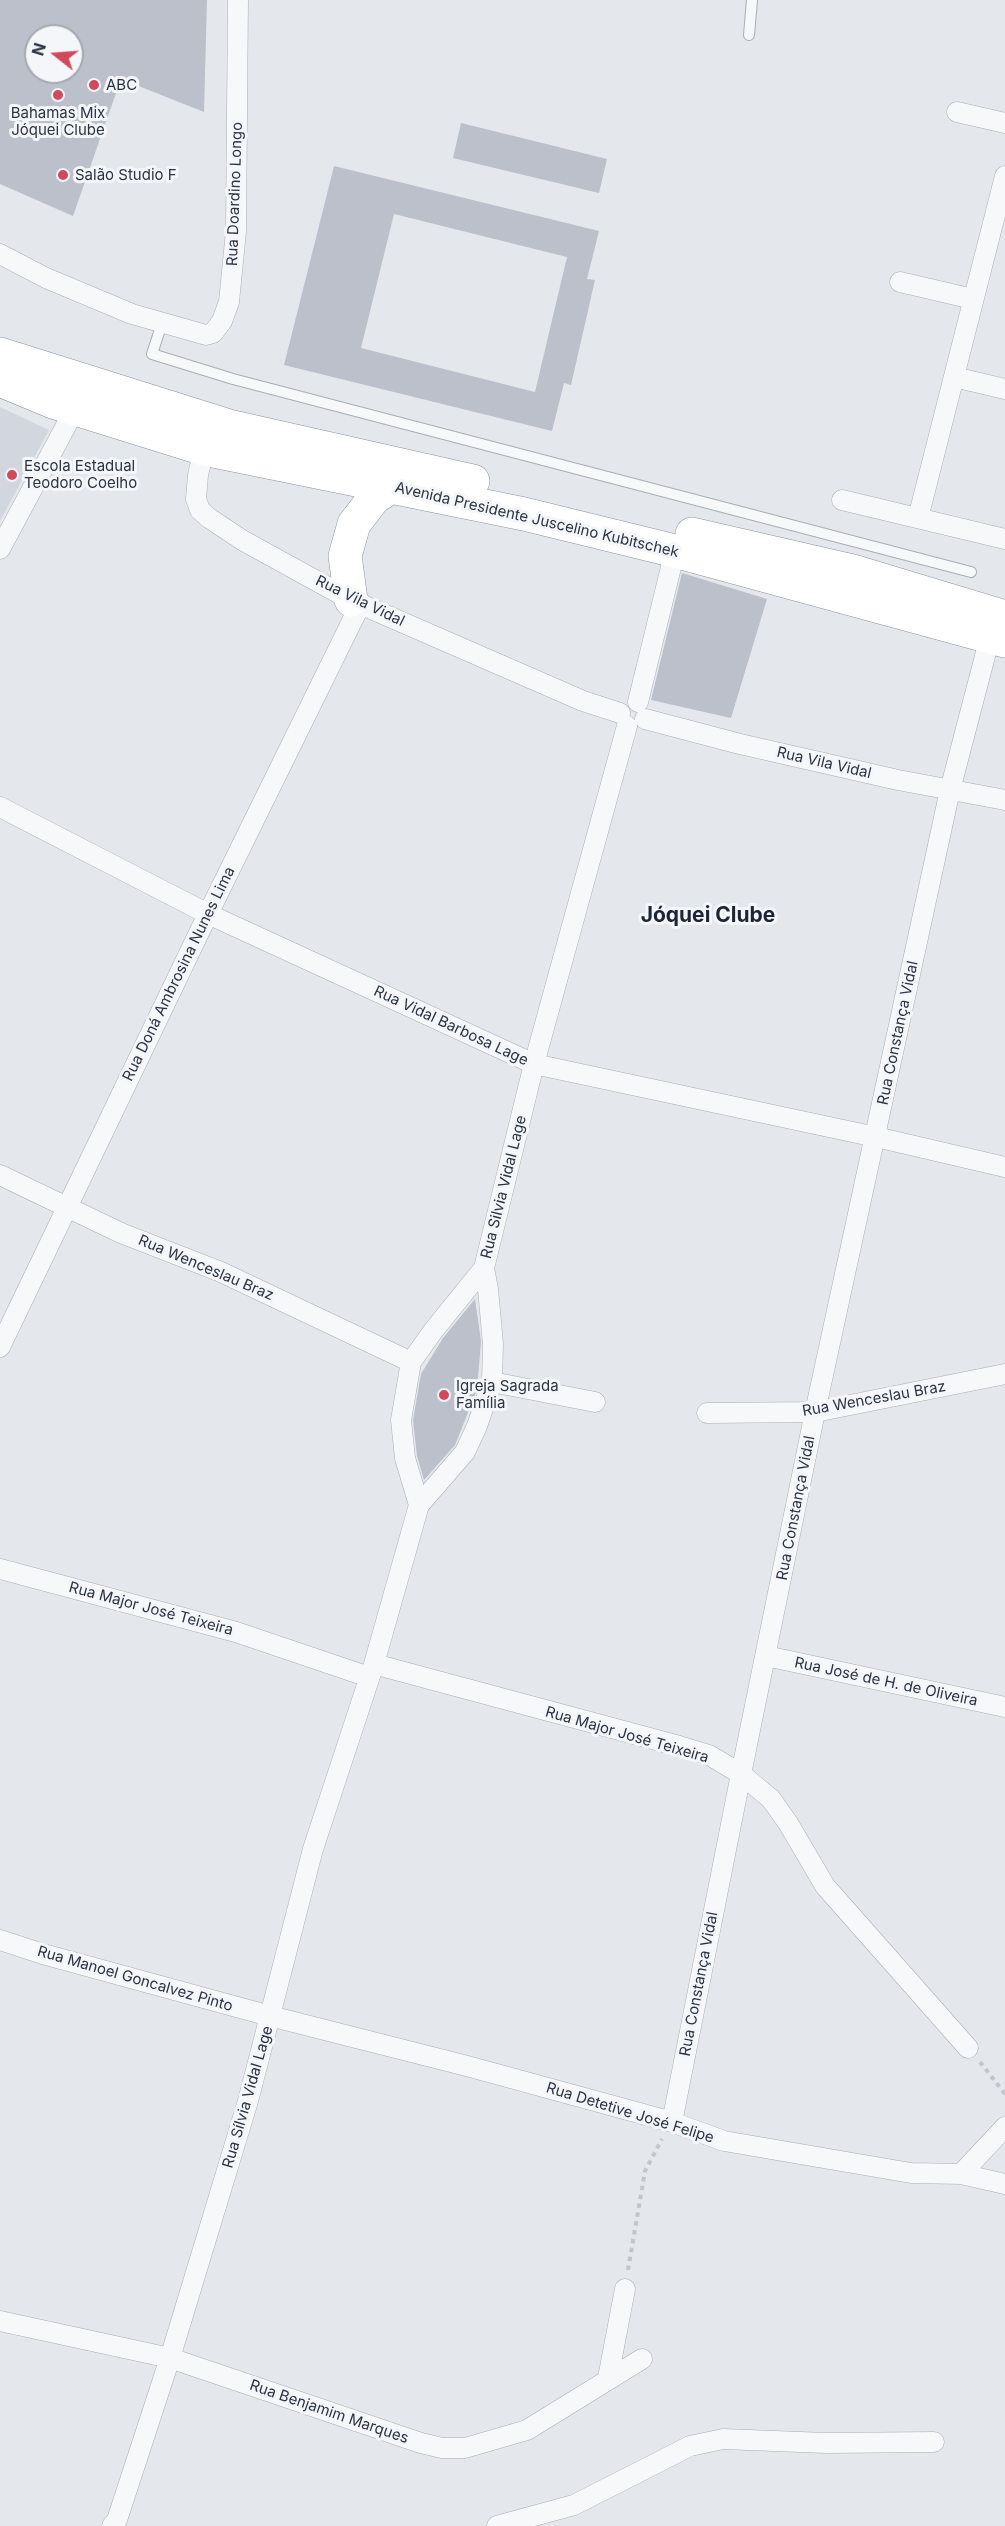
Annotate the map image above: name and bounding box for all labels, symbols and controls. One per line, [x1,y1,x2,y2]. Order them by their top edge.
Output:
north arrow [24,24,84,84]
text: N [27,41,50,58]
place label: ABC [106,76,137,94]
marker: ABC [87,78,101,92]
marker: Bahamas Mix Jóquei Clube [51,88,65,102]
place label: Bahamas Mix Jóquei Clube [11,104,105,139]
street label: Rua Doardino Longo [223,122,247,266]
place label: Salão Studio F [75,166,177,184]
marker: Salão Studio F [56,168,70,182]
place label: Escola Estadual Teodoro Coelho [24,457,137,492]
marker: Escola Estadual Teodoro Coelho [5,468,19,482]
street label: Avenida Presidente Juscelino Kubitschek [393,479,681,561]
street label: Rua Vila Vidal [313,572,407,630]
street label: Rua Vila Vidal [775,743,873,783]
street label: Rua Doná Ambrosina Nunes Lima [119,864,239,1084]
district label: Jóquei Clube [641,903,775,929]
street label: Rua Constança Vidal [874,959,922,1107]
street label: Rua Vidal Barbosa Lage [371,982,531,1070]
street label: Rua Silvia Vidal Lage [477,1113,531,1261]
street label: Rua Wenceslau Braz [136,1231,276,1305]
place label: Igreja Sagrada Família [456,1377,559,1412]
street label: Rua Wenceslau Braz [801,1378,947,1420]
marker: Igreja Sagrada Família [437,1388,451,1402]
street label: Rua Constança Vidal [773,1434,819,1582]
street label: Rua Major José Teixeira [67,1578,235,1640]
street label: Rua José de H. de Oliveira [793,1654,979,1710]
street label: Rua Major José Teixeira [543,1703,711,1767]
street label: Rua Constança Vidal [676,1910,722,2058]
street label: Rua Manoel Goncalvez Pinto [35,1942,235,2016]
street label: Rua Sílvia Vidal Lage [219,2024,277,2170]
street label: Rua Detetive José Felipe [544,2079,716,2147]
street label: Rua Benjamim Marques [247,2376,411,2448]

